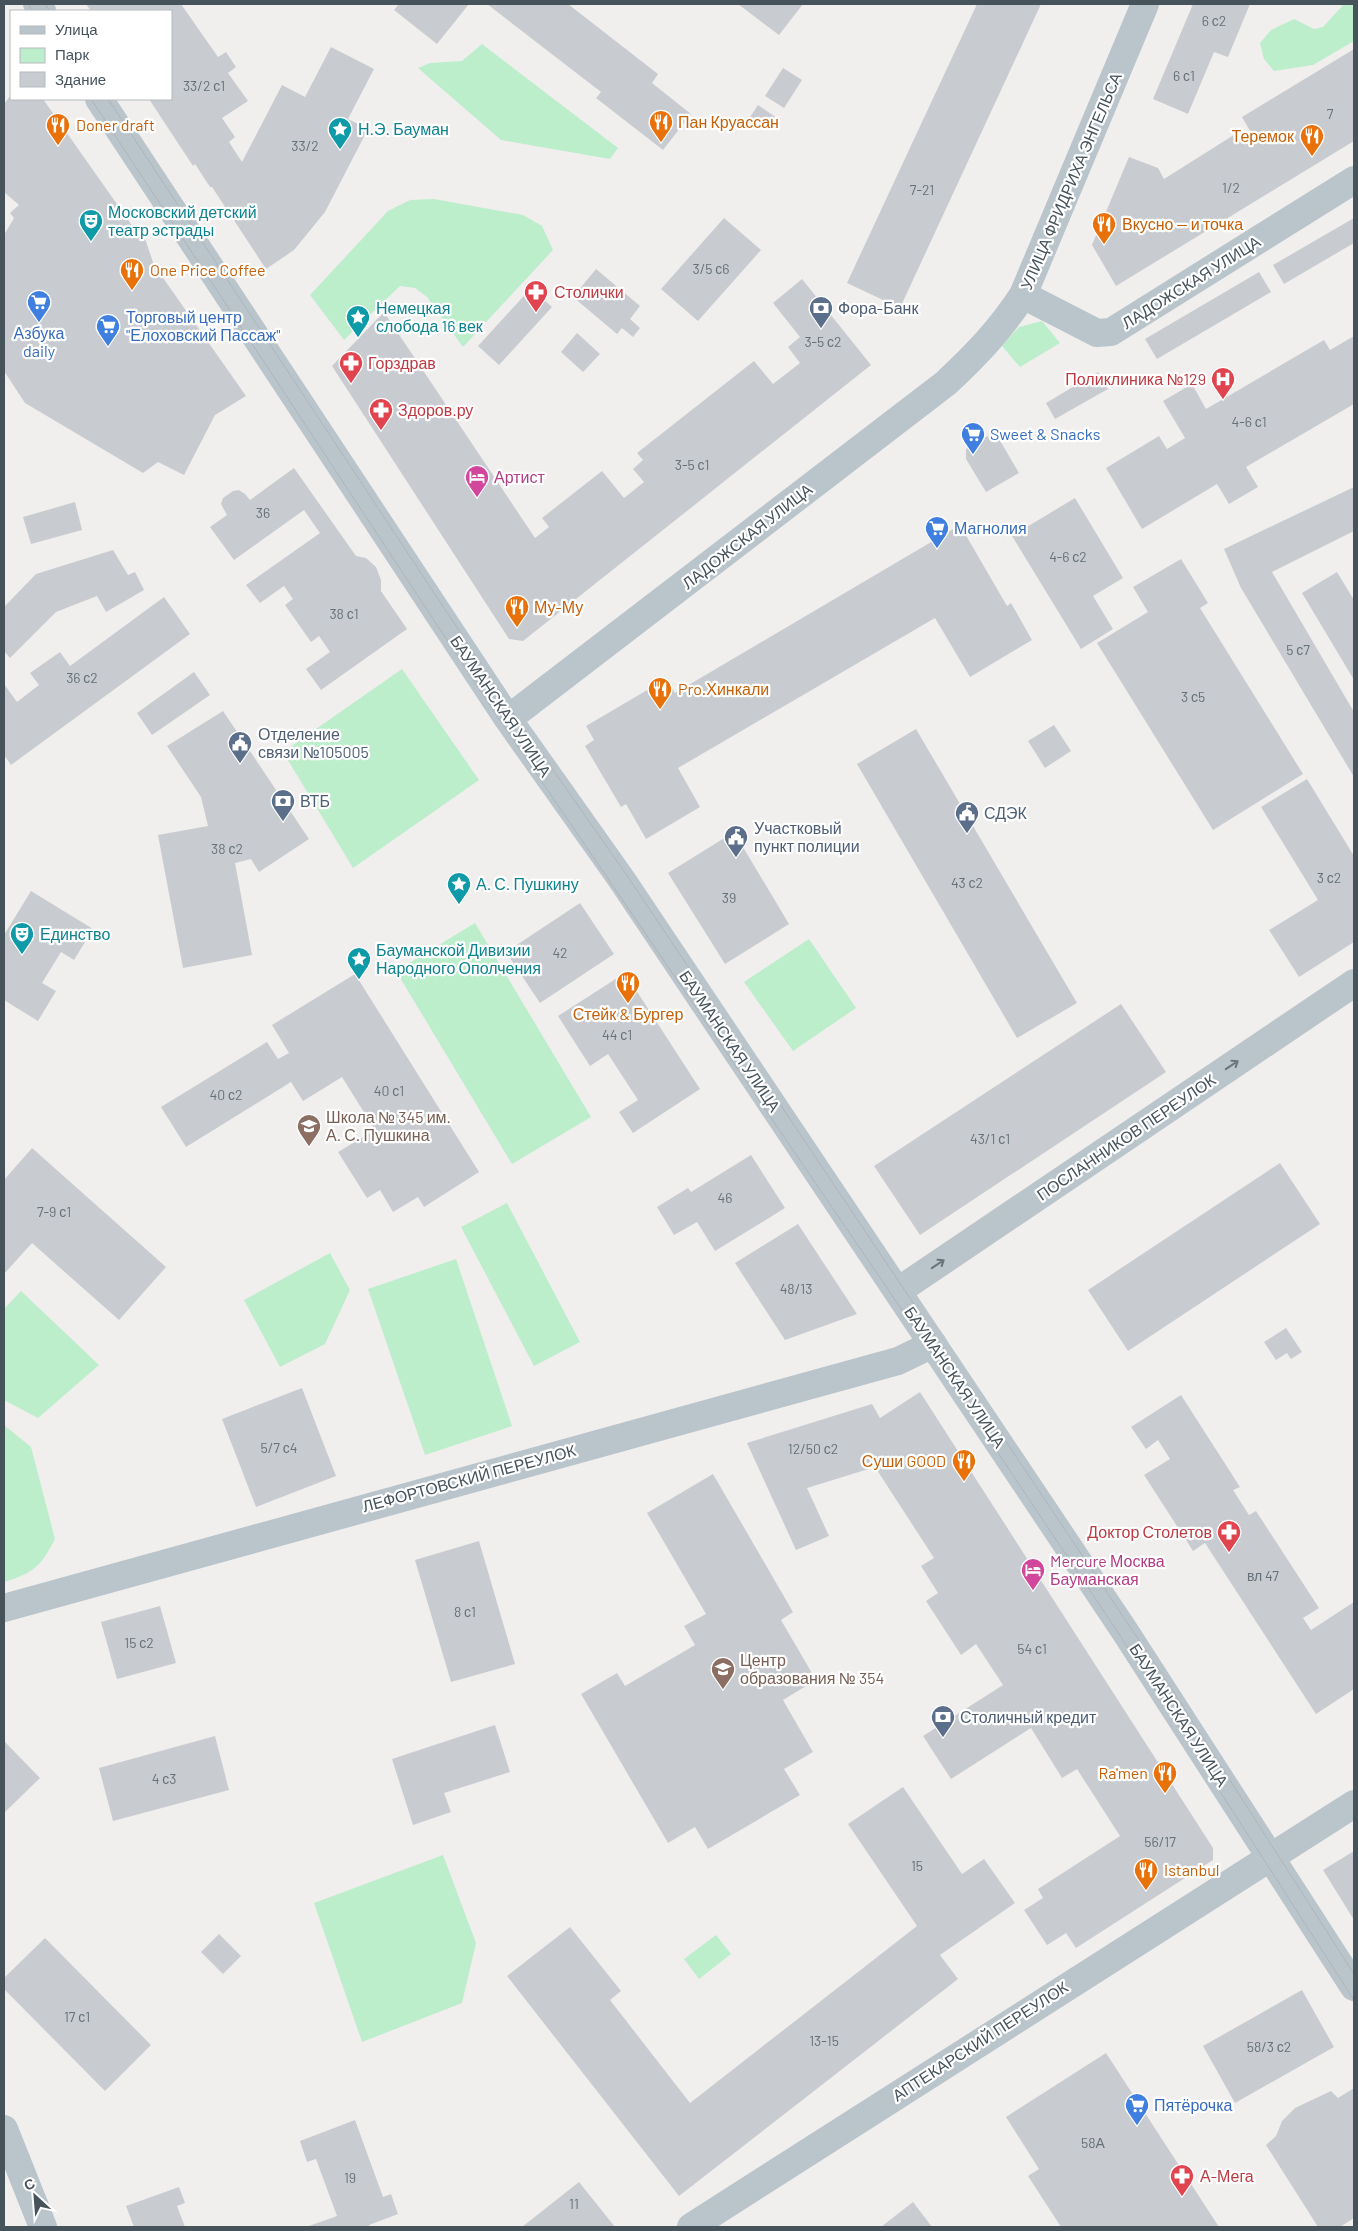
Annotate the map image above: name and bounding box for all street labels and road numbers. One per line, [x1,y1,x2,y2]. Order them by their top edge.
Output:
street label: УЛИЦА ФРИДРИХА ЭНГЕЛЬСА [1016,69,1125,292]
street label: ЛАДОЖСКАЯ УЛИЦА [1118,231,1264,332]
street label: ЛАДОЖСКАЯ УЛИЦА [678,479,816,592]
street label: БАУМАНСКАЯ УЛИЦА [447,631,556,780]
street label: БАУМАНСКАЯ УЛИЦА [676,966,785,1115]
street label: ПОСЛАННИКОВ ПЕРЕУЛОК [1033,1069,1219,1204]
street label: БАУМАНСКАЯ УЛИЦА [901,1302,1010,1451]
street label: ЛЕФОРТОВСКИЙ ПЕРЕУЛОК [360,1440,578,1515]
street label: БАУМАНСКАЯ УЛИЦА [1126,1640,1233,1790]
street label: АПТЕКАРСКИЙ ПЕРЕУЛОК [888,1976,1072,2104]

